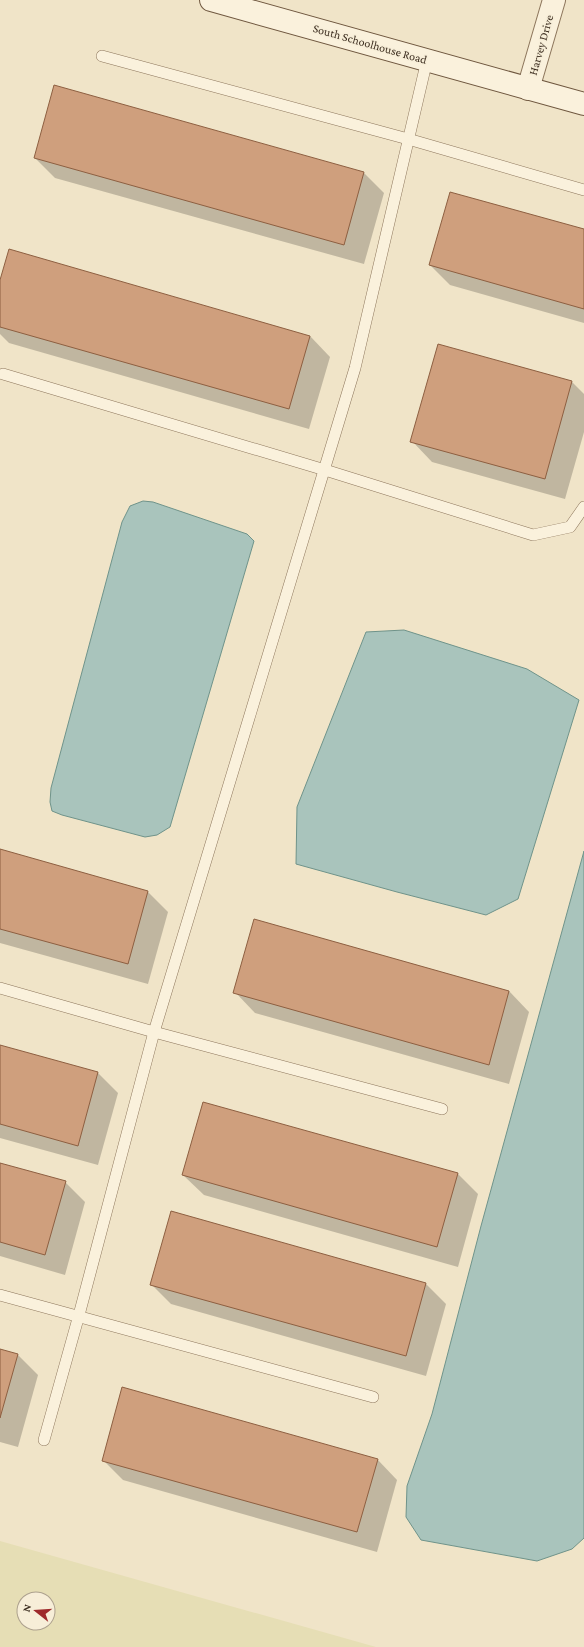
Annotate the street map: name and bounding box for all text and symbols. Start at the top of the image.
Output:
street label: Harvey Drive [526,13,556,77]
street label: South Schoolhouse Road [311,21,429,67]
north arrow [16,1591,56,1631]
text: N [20,1602,33,1613]

